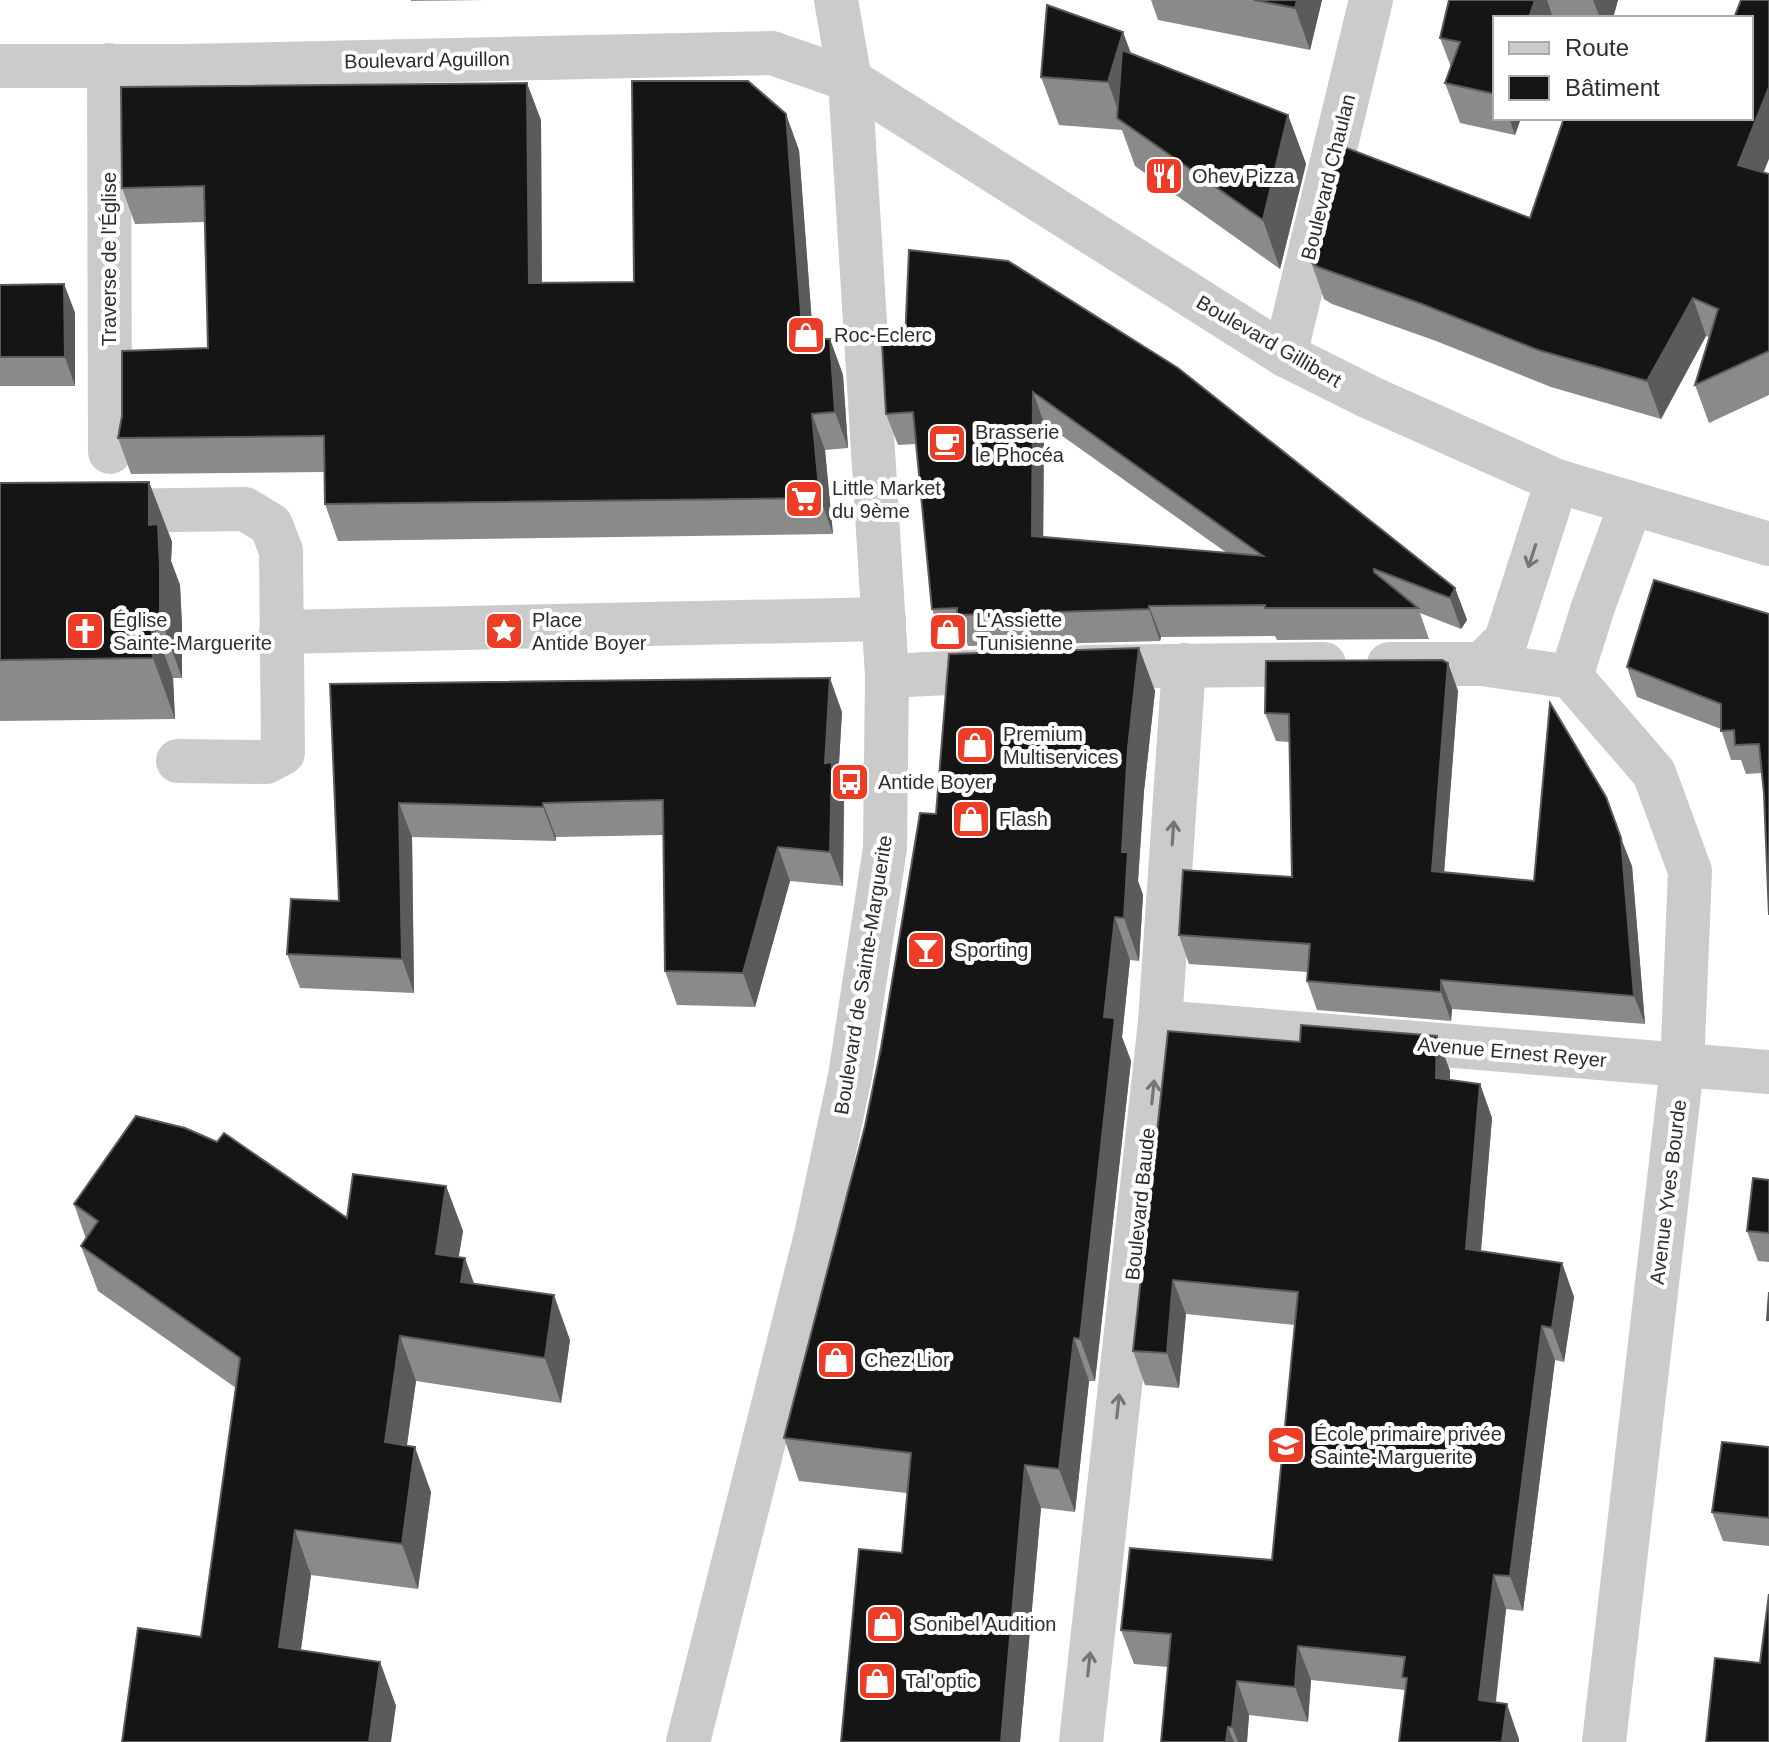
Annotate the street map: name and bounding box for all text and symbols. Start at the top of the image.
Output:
legend [1493,16,1753,120]
text: Route [1565,34,1629,61]
street label: Boulevard Aguillon [344,48,510,72]
text: Bâtiment [1565,74,1660,101]
street label: Boulevard Chaulan [1297,92,1359,262]
restaurant icon: Ohev Pizza [1143,155,1185,197]
place label: Ohev Pizza [1192,165,1295,187]
street label: Traverse de l'Église [98,172,120,346]
street label: Boulevard Gillibert [1193,291,1346,392]
shop icon: Roc-Eclerc [785,314,827,356]
place label: Roc-Eclerc [834,324,932,346]
place label: Brasserie le Phocéa [975,421,1065,466]
cafe icon: Brasserie le Phocéa [926,422,968,464]
place label: Little Market du 9ème [832,477,941,522]
supermarket icon: Little Market du 9ème [783,478,825,520]
one-way arrow [1524,543,1539,568]
place label: Église Sainte-Marguerite [113,609,272,654]
place label: Place Antide Boyer [532,609,647,654]
place label: L'Assiette Tunisienne [976,609,1073,654]
church icon: Église Sainte-Marguerite [64,610,106,652]
place icon: Place Antide Boyer [483,610,525,652]
shop icon: L'Assiette Tunisienne [927,611,969,653]
place label: Premium Multiservices [1003,723,1119,768]
shop icon: Premium Multiservices [954,724,996,766]
bus stop icon: Antide Boyer [829,761,871,803]
place label: Antide Boyer [878,771,993,793]
shop icon: Flash [950,798,992,840]
place label: Flash [999,808,1048,830]
one-way arrow [1166,820,1181,847]
street label: Boulevard de Sainte-Marguerite [830,834,896,1116]
bar icon: Sporting [905,929,947,971]
place label: Sporting [954,939,1029,961]
street label: Avenue Ernest Reyer [1417,1033,1608,1071]
one-way arrow [1145,1079,1160,1106]
street label: Avenue Yves Bourde [1646,1098,1690,1286]
street label: Boulevard Baude [1121,1127,1159,1281]
shop icon: Chez Lior [815,1339,857,1381]
place label: Chez Lior [864,1349,950,1371]
one-way arrow [1111,1393,1126,1420]
place label: École primaire privée Sainte-Marguerite [1314,1423,1502,1468]
school or university icon: École primaire privée Sainte-Marguerite [1265,1424,1307,1466]
shop icon: Sonibel Audition [864,1603,906,1645]
place label: Sonibel Audition [913,1613,1056,1635]
one-way arrow [1082,1652,1097,1678]
shop icon: Tal'optic [856,1660,898,1702]
place label: Tal'optic [905,1670,977,1692]

